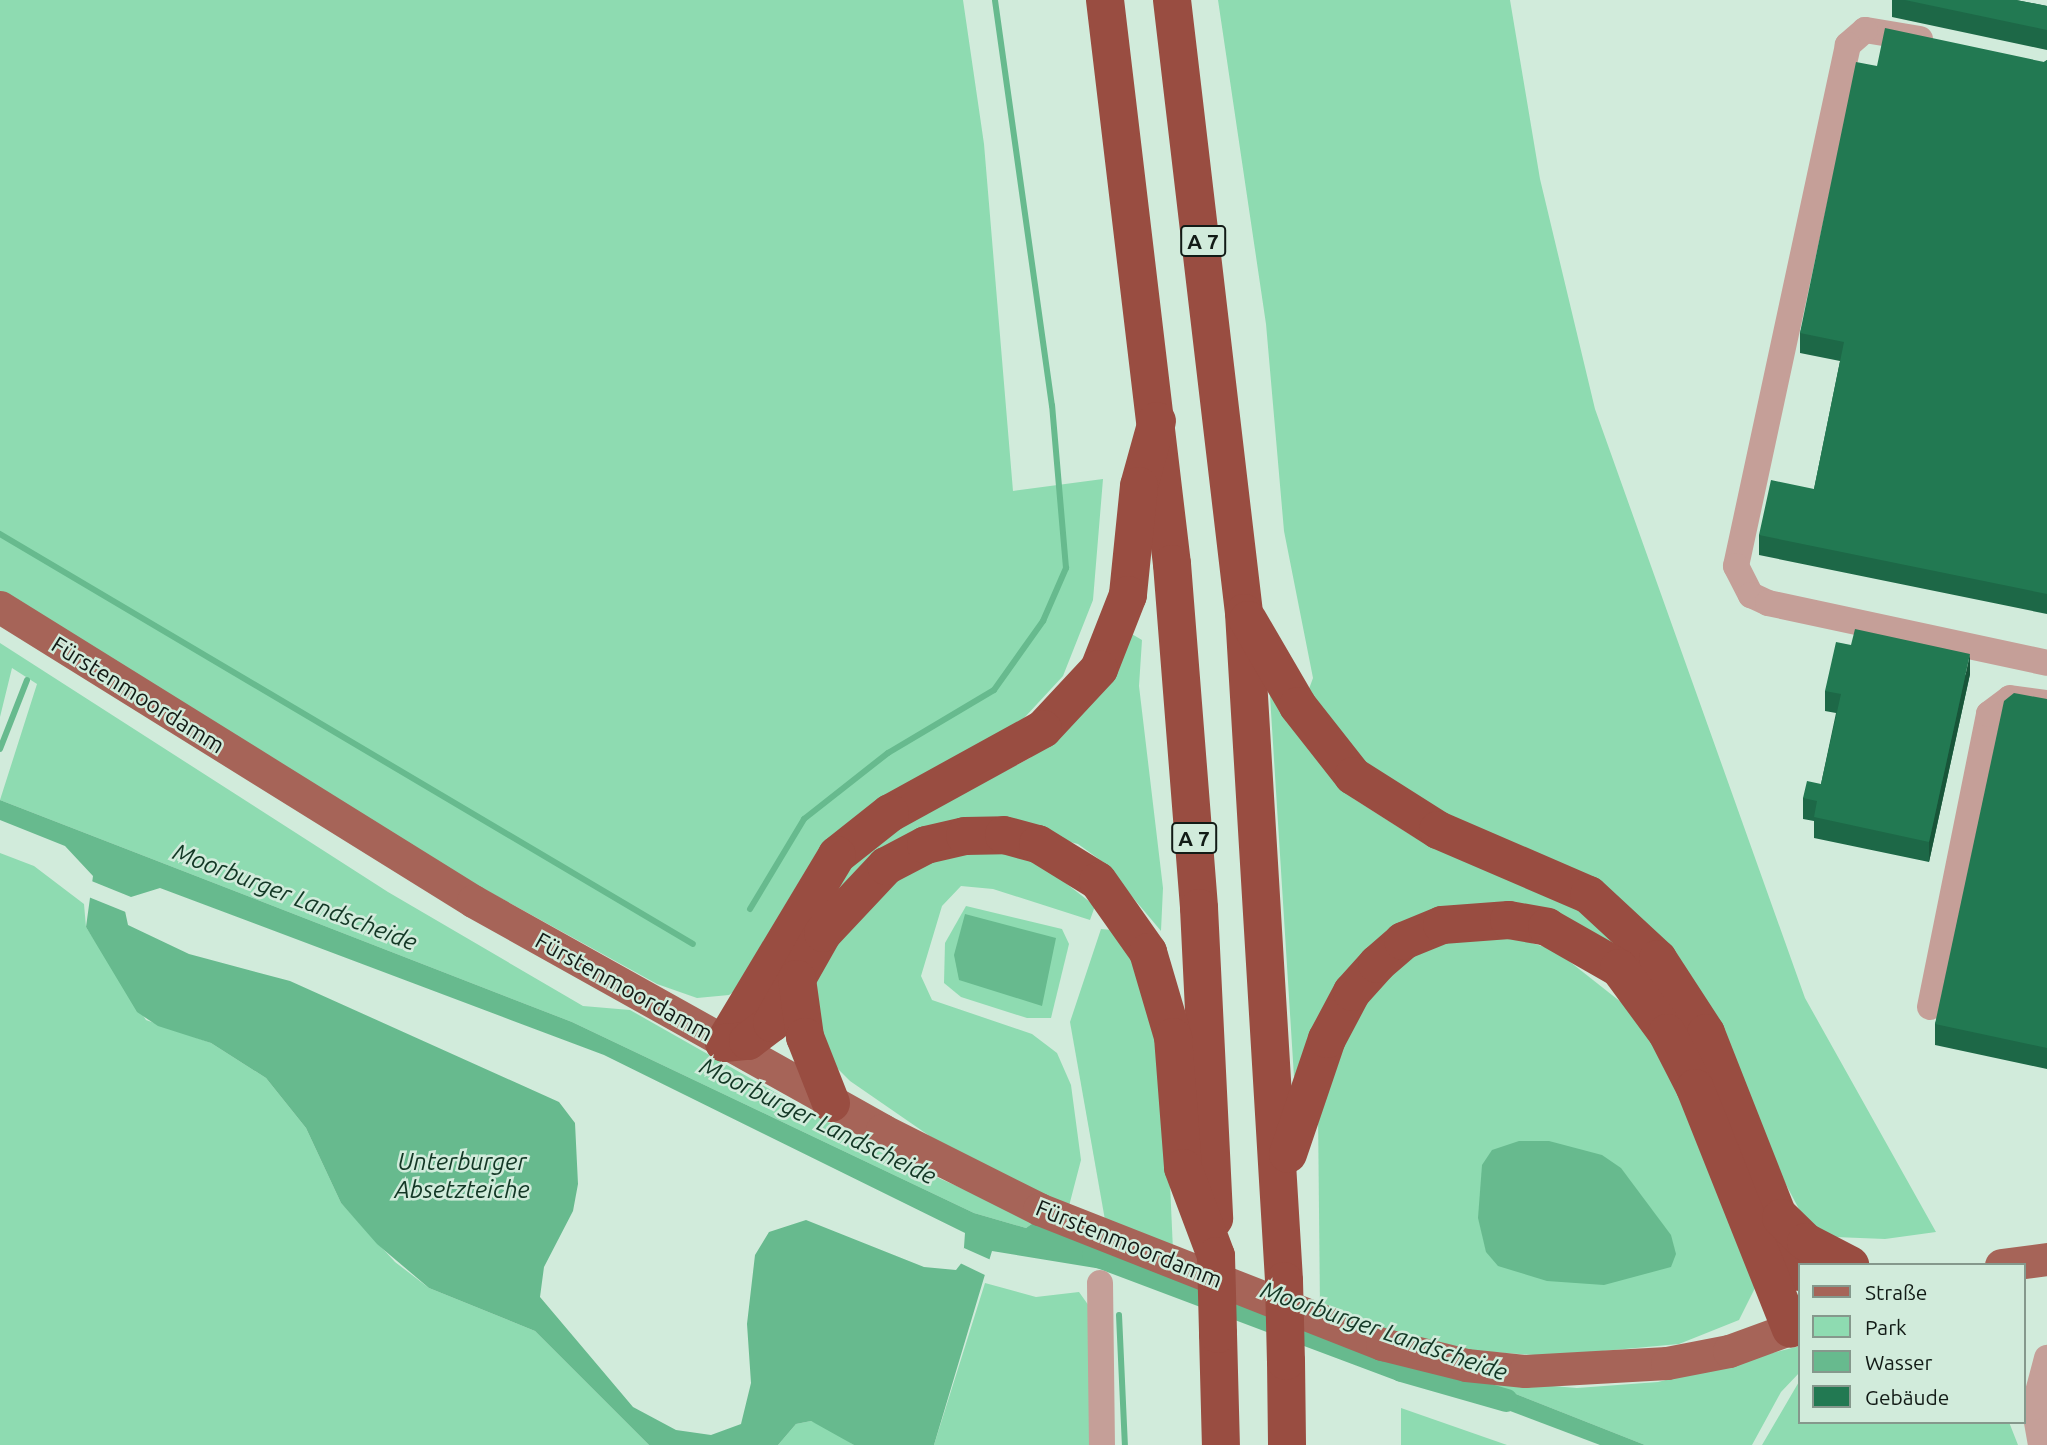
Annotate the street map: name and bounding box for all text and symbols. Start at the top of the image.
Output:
road number: A 7 [1178,224,1228,258]
street label: Fürstenmoordamm [46,631,230,759]
road number: A 7 [1170,820,1218,856]
water label: Moorburger Landscheide [169,837,421,957]
street label: Fürstenmoordamm [530,927,718,1047]
water label: Moorburger Landscheide [695,1051,941,1191]
water label: Unterburger Absetzteiche [394,1148,530,1204]
street label: Fürstenmoordamm [1032,1194,1226,1294]
legend [1798,1263,2026,1424]
water label: Moorburger Landscheide [1257,1275,1511,1387]
text: Straße [1865,1280,1927,1304]
text: Park [1865,1315,1907,1339]
text: Wasser [1865,1350,1933,1374]
text: Gebäude [1865,1385,1949,1409]

